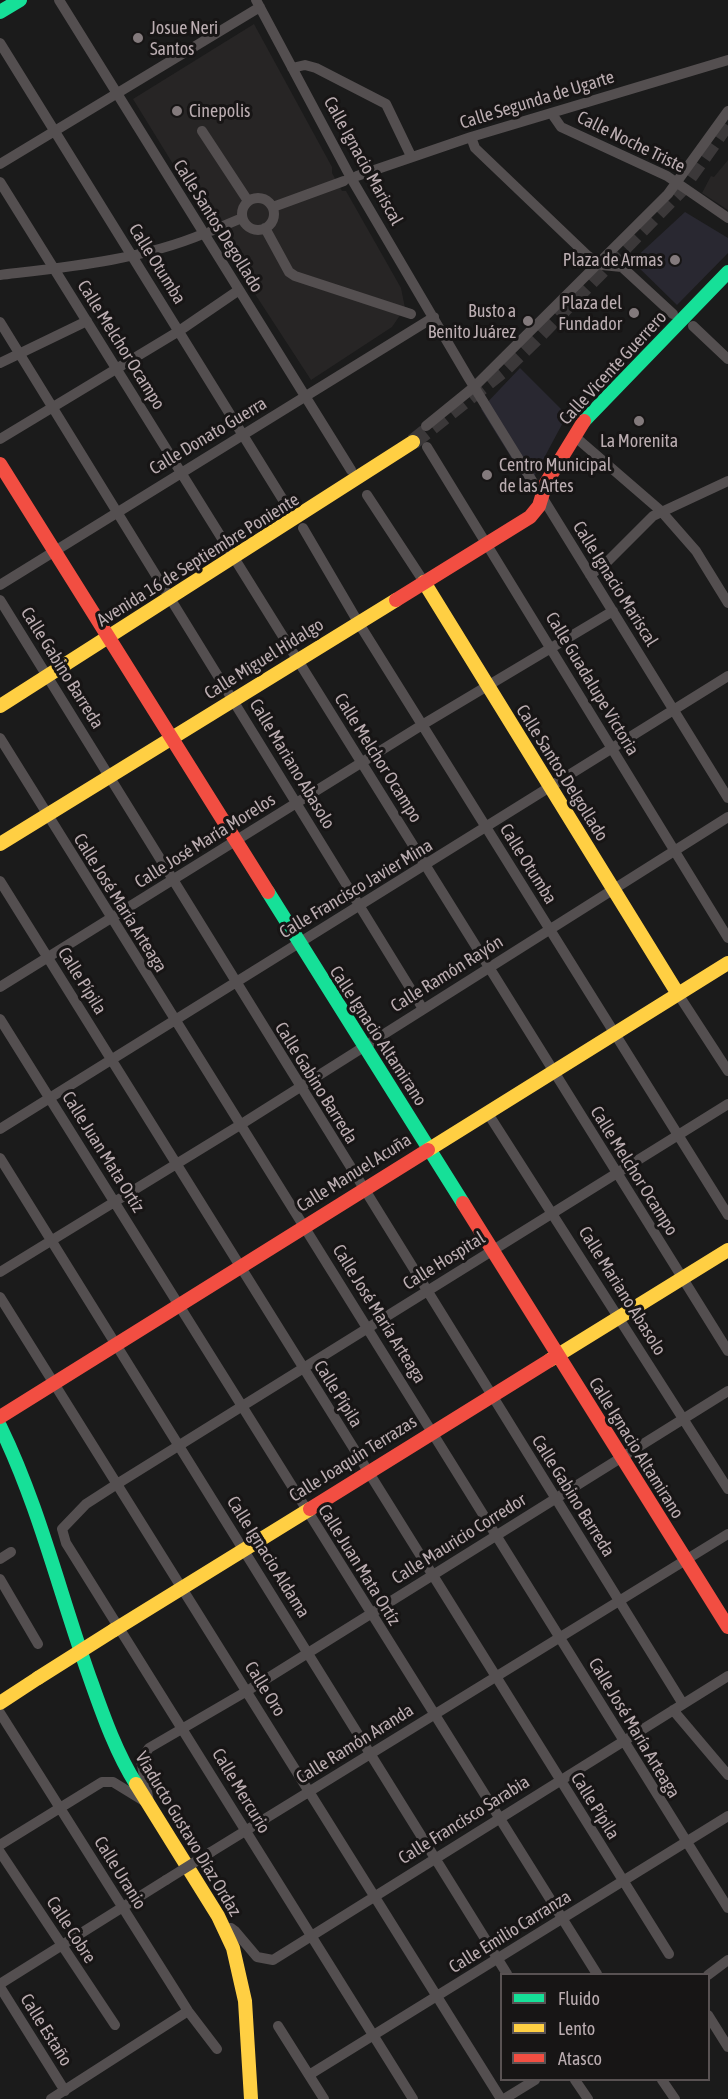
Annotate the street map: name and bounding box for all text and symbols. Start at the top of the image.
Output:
place label: Josue Neri Santos [150,17,218,60]
marker: Josue Neri Santos [131,31,145,45]
street label: Calle Segunda de Ugarte [457,66,617,134]
street label: Calle Ignacio Mariscal [319,93,407,229]
place label: Cinepolis [189,100,250,122]
marker: Cinepolis [170,104,184,118]
street label: Calle Noche Triste [574,107,688,177]
street label: Calle Santos Degollado [168,156,268,296]
street label: Calle Otumba [124,220,190,308]
place label: Plaza de Armas [563,249,663,271]
marker: Plaza de Armas [668,253,682,267]
street label: Calle Melchor Ocampo [73,276,169,414]
place label: Plaza del Fundador [558,292,622,334]
place label: Busto a Benito Juárez [428,300,516,342]
marker: Plaza del Fundador [627,306,641,320]
street label: Calle Vicente Guerrero [555,307,671,429]
marker: Busto a Benito Juárez [521,314,535,328]
street label: Calle Donato Guerra [145,392,271,480]
marker: La Morenita [632,414,646,428]
place label: La Morenita [600,430,678,452]
place label: Centro Municipal de las Artes [499,454,612,496]
marker: Centro Municipal de las Artes [480,468,494,482]
street label: Avenida 16 de Septiembre Poniente [93,489,303,631]
street label: Calle Ignacio Mariscal [568,517,662,651]
street label: Calle Gabino Barreda [16,603,108,733]
street label: Calle Guadalupe Victoria [541,608,643,760]
street label: Calle Miguel Hidalgo [200,614,328,704]
street label: Calle Melchor Ocampo [330,689,426,827]
street label: Calle Mariano Abasolo [245,695,339,833]
street label: Calle Santos Delgollado [511,701,613,845]
street label: Calle José María Morelos [131,789,279,893]
street label: Calle Otumba [495,820,561,908]
street label: Calle José María Arteaga [69,830,171,976]
street label: Calle Francisco Javier Mina [275,835,437,943]
street label: Calle Ramón Rayón [387,931,507,1017]
street label: Calle Pípila [53,944,111,1018]
street label: Calle Ignacio Altamirano [325,962,431,1110]
street label: Calle Gabino Barreda [270,1018,362,1148]
street label: Calle Juan Mata Ortíz [57,1088,149,1216]
street label: Calle Melchor Ocampo [586,1102,682,1240]
street label: Calle Manuel Acuña [293,1129,415,1217]
street label: Calle Mariano Abasolo [574,1223,670,1359]
street label: Calle Hospital [399,1227,489,1295]
street label: Calle José María Arteaga [328,1241,430,1387]
street label: Calle Pípila [309,1357,367,1431]
street label: Calle Ignacio Altamirano [584,1373,688,1523]
street label: Calle Joaquín Terrazas [285,1411,421,1507]
street label: Calle Gabino Barreda [527,1431,619,1561]
street label: Calle Mauricio Corredor [388,1489,530,1589]
street label: Calle Ignacio Aldama [222,1492,314,1622]
street label: Calle Juan Mata Ortíz [313,1501,405,1629]
street label: Calle José María Arteaga [584,1654,684,1802]
street label: Calle Oro [240,1658,290,1720]
street label: Calle Ramón Aranda [292,1699,418,1789]
street label: Calle Mercurio [207,1745,275,1837]
street label: Viaducto Gustavo Díaz Ordaz [130,1748,246,1920]
street label: Calle Pípila [566,1769,624,1843]
street label: Calle Francisco Sarabia [394,1771,534,1869]
street label: Calle Uranio [89,1833,151,1913]
street label: Calle Emilio Carranza [445,1886,575,1978]
street label: Calle Cobre [42,1893,100,1967]
legend [500,1973,710,2081]
text: Fluido [558,1988,600,2009]
street label: Calle Estaño [15,1990,77,2070]
text: Lento [558,2018,595,2039]
text: Atasco [558,2048,602,2069]

